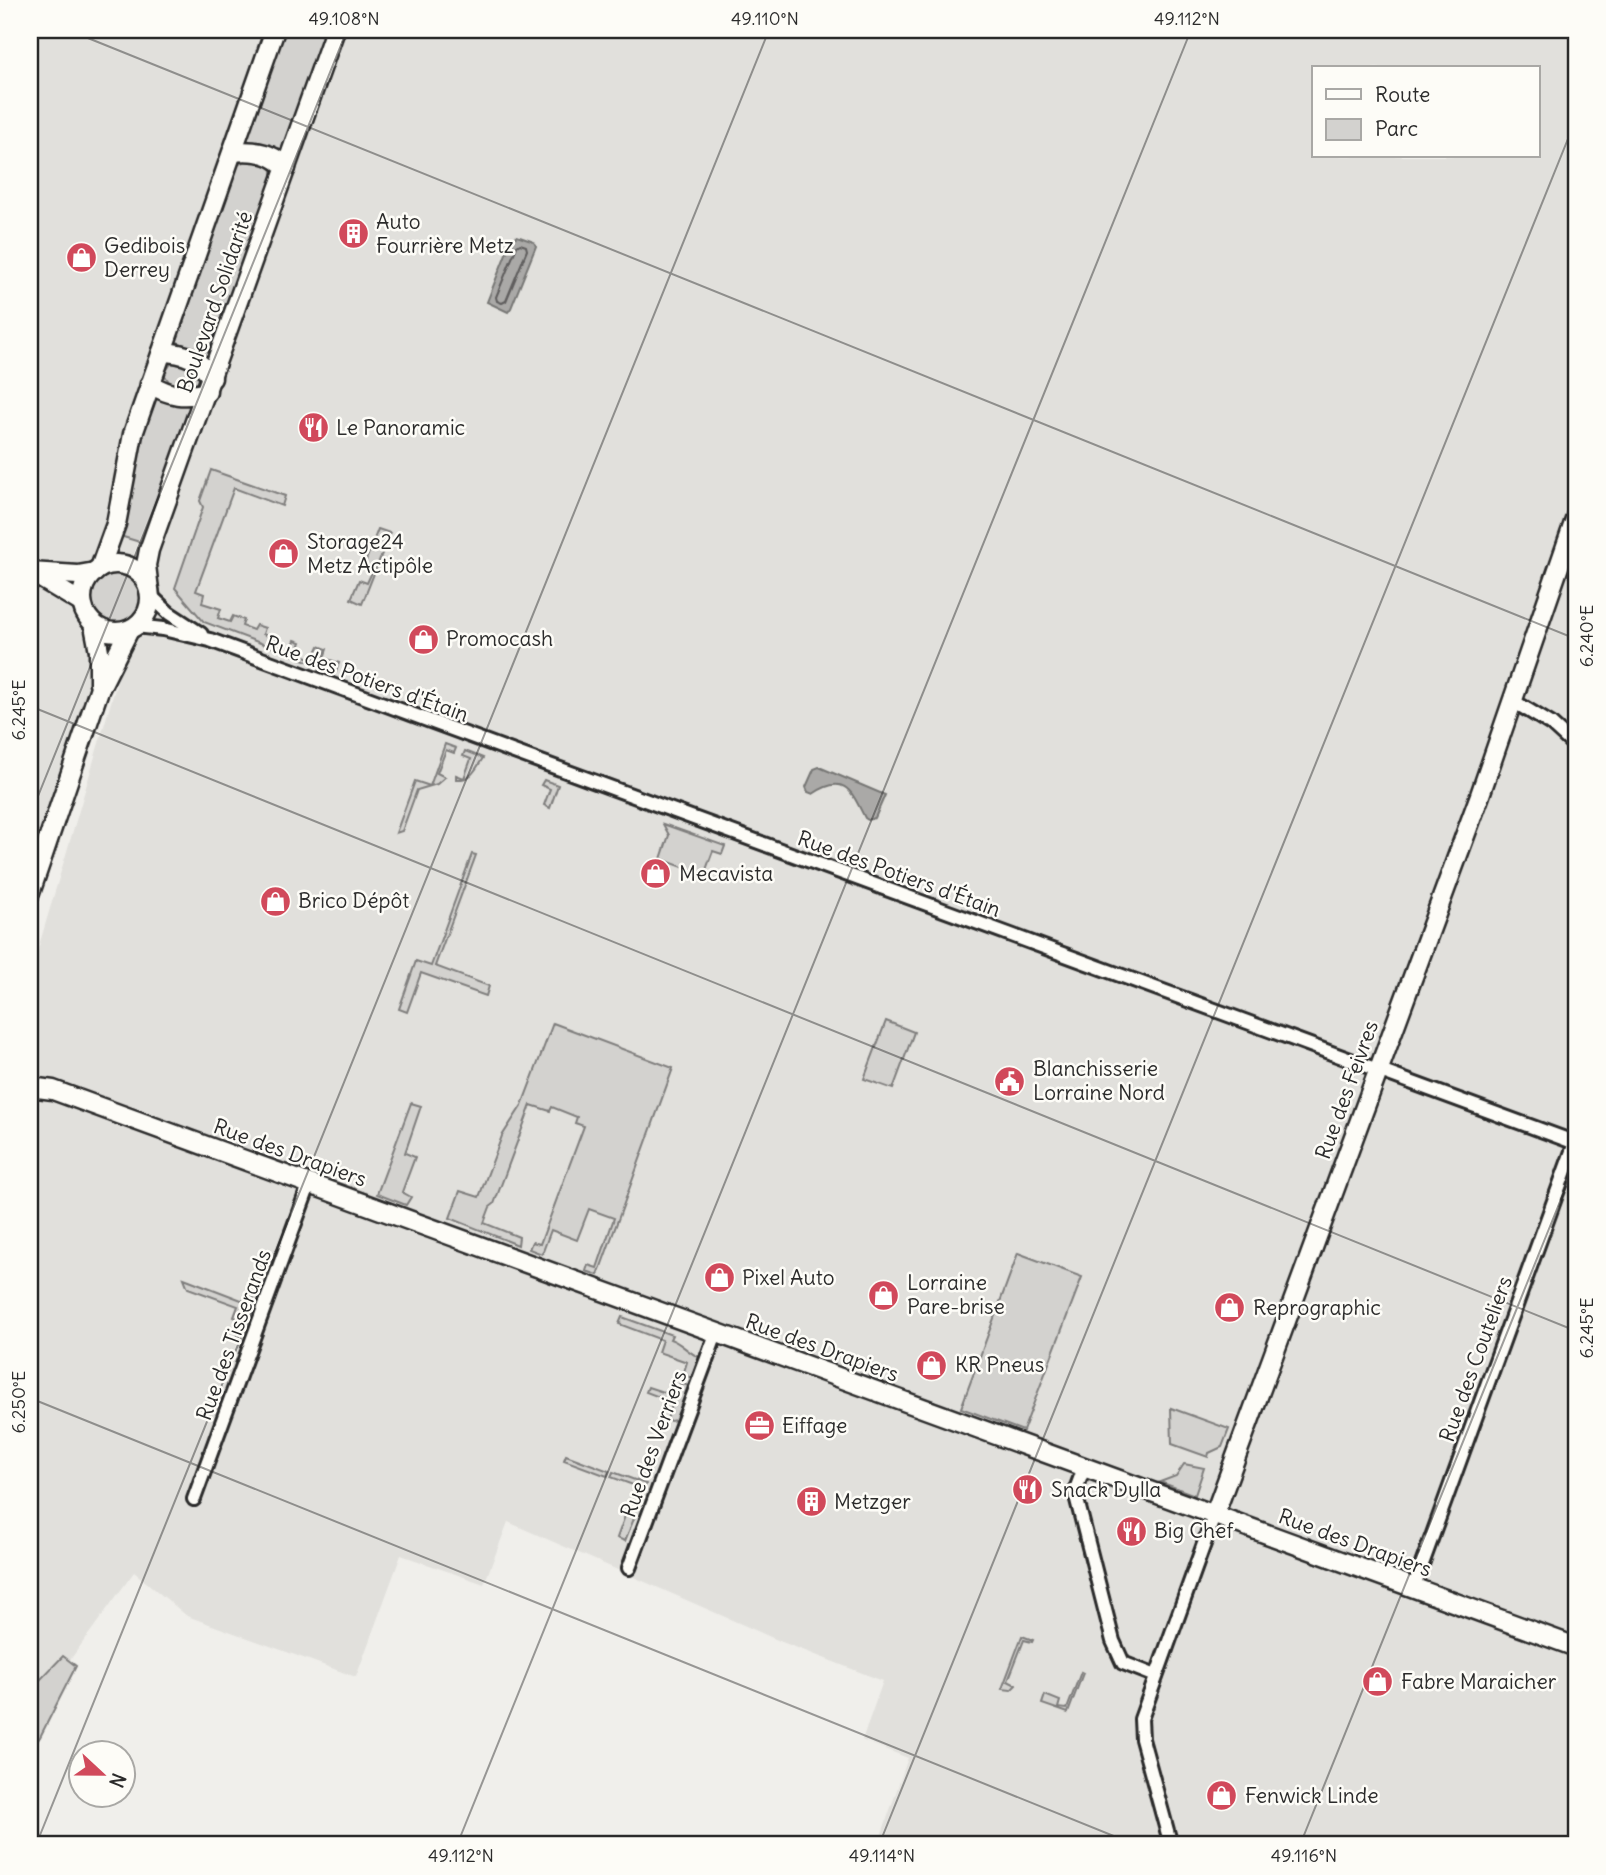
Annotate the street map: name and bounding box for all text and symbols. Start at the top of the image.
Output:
text: 49.108°N [308,7,380,30]
text: 49.110°N [731,7,799,30]
text: 49.112°N [1154,7,1220,30]
legend [1312,66,1540,158]
text: Route [1375,81,1430,108]
text: Parc [1375,115,1418,142]
street label: Boulevard Solidarité [171,207,258,396]
place label: Auto Fourrière Metz [376,208,514,259]
building icon: Auto Fourrière Metz [336,217,370,251]
place label: Gedibois Derrey [104,232,185,283]
shop icon: Gedibois Derrey [64,241,98,275]
restaurant icon: Le Panoramic [296,411,330,445]
place label: Le Panoramic [336,414,465,441]
place label: Storage24 Metz Actipôle [307,528,433,579]
shop icon: Storage24 Metz Actipôle [267,537,301,571]
text: 6.240°E [1575,605,1598,667]
shop icon: Promocash [406,622,440,656]
place label: Promocash [446,625,553,652]
street label: Rue des Potiers d'Étain [262,629,472,728]
text: 6.245°E [7,679,30,741]
street label: Rue des Potiers d'Étain [794,824,1004,923]
shop icon: Mecavista [639,857,673,891]
place label: Mecavista [679,860,773,887]
shop icon: Brico Dépôt [258,884,292,918]
place label: Brico Dépôt [298,887,409,914]
street label: Rue des Feivres [1309,1017,1384,1163]
place label: Blanchisserie Lorraine Nord [1033,1055,1165,1106]
public building icon: Blanchisserie Lorraine Nord [993,1064,1027,1098]
street label: Rue des Drapiers [210,1112,371,1193]
street label: Rue des Tisserands [190,1245,277,1424]
shop icon: Pixel Auto [702,1261,736,1295]
place label: Pixel Auto [742,1264,835,1291]
place label: Lorraine Pare-brise [907,1269,1005,1320]
street label: Rue des Couteliers [1433,1272,1518,1445]
shop icon: Lorraine Pare-brise [867,1278,901,1312]
shop icon: Reprographic [1213,1291,1247,1325]
place label: Reprographic [1253,1294,1381,1321]
text: 6.245°E [1575,1297,1598,1359]
street label: Rue des Drapiers [742,1307,903,1388]
shop icon: KR Pneus [915,1348,949,1382]
place label: KR Pneus [955,1351,1044,1378]
street label: Rue des Verriers [614,1367,693,1521]
text: 6.250°E [7,1371,30,1433]
office icon: Eiffage [742,1409,776,1443]
place label: Eiffage [782,1412,847,1439]
restaurant icon: Snack Dylla [1011,1473,1045,1507]
place label: Snack Dylla [1051,1476,1161,1503]
building icon: Metzger [794,1485,828,1519]
place label: Metzger [834,1488,911,1515]
street label: Rue des Drapiers [1275,1502,1436,1583]
restaurant icon: Big Chef [1114,1514,1148,1548]
place label: Big Chef [1154,1517,1234,1544]
shop icon: Fabre Maraicher [1361,1665,1395,1699]
place label: Fabre Maraicher [1401,1668,1557,1695]
north arrow [66,1738,136,1808]
text: N [104,1770,131,1791]
shop icon: Fenwick Linde [1205,1779,1239,1813]
place label: Fenwick Linde [1245,1782,1379,1809]
text: 49.112°N [428,1844,494,1867]
text: 49.114°N [849,1844,915,1867]
text: 49.116°N [1271,1844,1337,1867]

